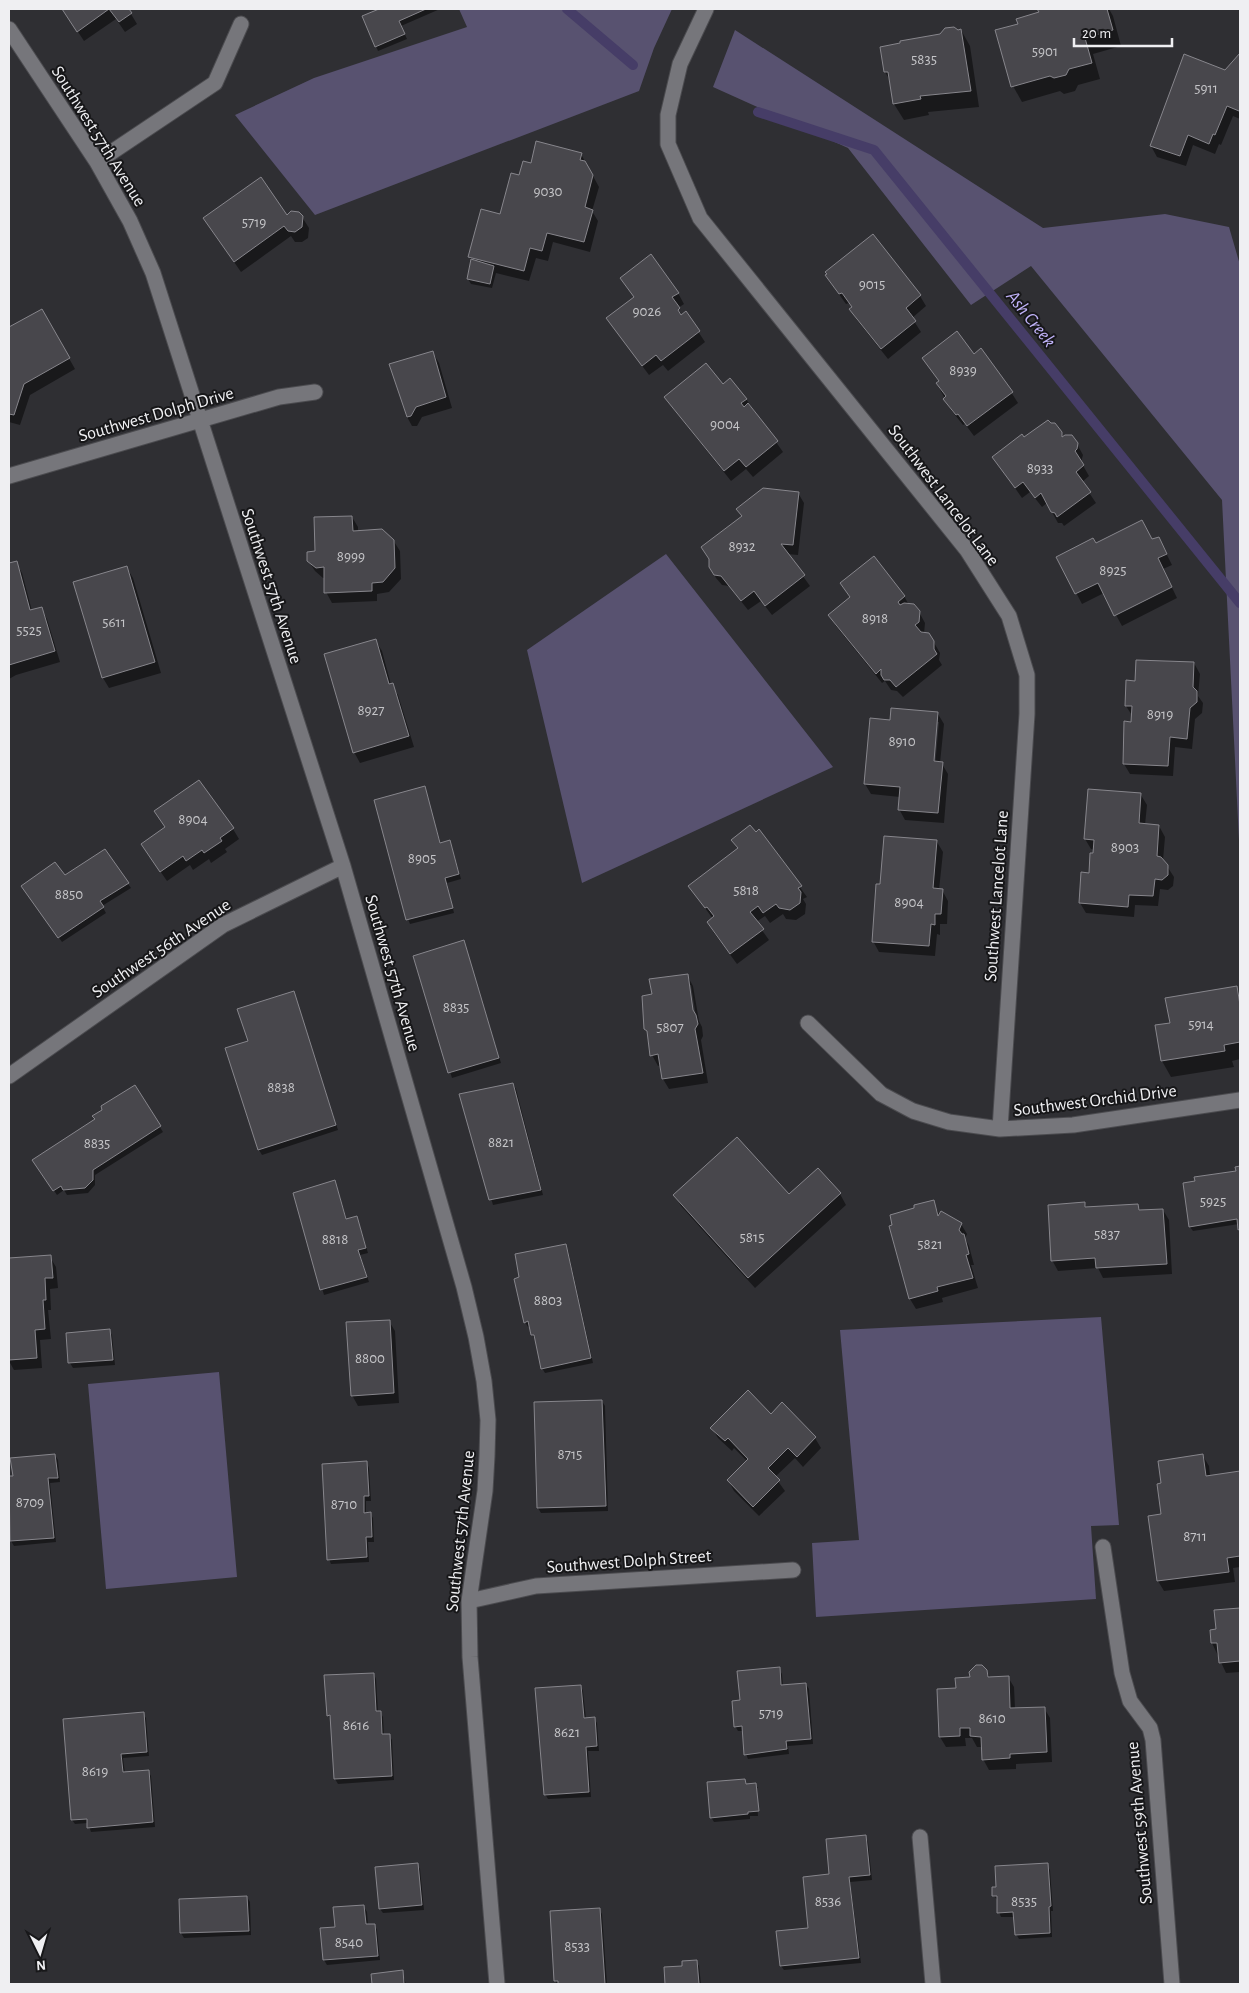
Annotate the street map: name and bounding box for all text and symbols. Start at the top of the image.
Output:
scale bar [1074,15,1172,47]
text: 20 m [1082,26,1111,41]
house number: 5901 [1032,44,1058,59]
house number: 5835 [911,52,937,67]
street label: Southwest 57th Avenue [48,63,149,210]
house number: 5911 [1194,81,1218,96]
house number: 9030 [533,184,563,199]
house number: 5719 [242,215,266,230]
house number: 9015 [859,277,885,292]
water label: Ash Creek [1002,286,1059,351]
house number: 9026 [633,304,661,319]
house number: 8939 [949,363,977,378]
street label: Southwest Dolph Drive [77,384,236,446]
house number: 9004 [710,417,740,432]
street label: Southwest Lancelot Lane [884,422,1002,570]
house number: 8933 [1027,461,1053,476]
street label: Southwest 57th Avenue [237,506,305,666]
house number: 8932 [728,539,756,554]
house number: 8999 [337,549,365,564]
house number: 8925 [1099,563,1127,578]
house number: 8918 [862,611,888,626]
house number: 5611 [102,615,126,630]
house number: 5525 [16,623,42,638]
house number: 8927 [357,703,385,718]
house number: 8919 [1147,707,1173,722]
house number: 8910 [888,734,916,749]
street label: Southwest Lancelot Lane [982,810,1012,982]
house number: 8904 [178,812,208,827]
house number: 8903 [1111,840,1139,855]
house number: 8905 [408,851,436,866]
house number: 5818 [733,883,759,898]
house number: 8850 [55,887,83,902]
street label: Southwest 57th Avenue [361,893,423,1054]
house number: 8904 [894,895,924,910]
street label: Southwest 56th Avenue [89,896,234,1002]
house number: 8835 [443,1000,469,1015]
house number: 5914 [1188,1017,1214,1032]
house number: 5807 [656,1020,684,1035]
house number: 8838 [267,1080,295,1095]
street label: Southwest Orchid Drive [1013,1082,1178,1120]
house number: 8821 [488,1135,514,1150]
house number: 8835 [84,1136,110,1151]
house number: 5925 [1200,1194,1226,1209]
house number: 5837 [1094,1227,1120,1242]
house number: 5815 [740,1230,764,1245]
house number: 8818 [322,1232,348,1247]
house number: 5821 [917,1237,943,1252]
house number: 8803 [534,1293,562,1308]
house number: 8800 [355,1351,385,1366]
house number: 8715 [558,1447,582,1462]
street label: Southwest 57th Avenue [444,1450,478,1613]
house number: 8709 [16,1495,44,1510]
house number: 8710 [331,1497,357,1512]
house number: 8711 [1183,1529,1207,1544]
street label: Southwest Dolph Street [546,1547,712,1577]
house number: 5719 [759,1706,783,1721]
house number: 8610 [978,1711,1006,1726]
house number: 8616 [343,1718,369,1733]
house number: 8621 [554,1725,580,1740]
street label: Southwest 59th Avenue [1124,1741,1156,1905]
house number: 8619 [82,1764,108,1779]
house number: 8536 [815,1894,841,1909]
house number: 8535 [1011,1894,1037,1909]
north arrow [15,1928,65,1978]
house number: 8540 [335,1935,363,1950]
house number: 8533 [564,1939,590,1954]
text: N [36,1958,47,1972]

